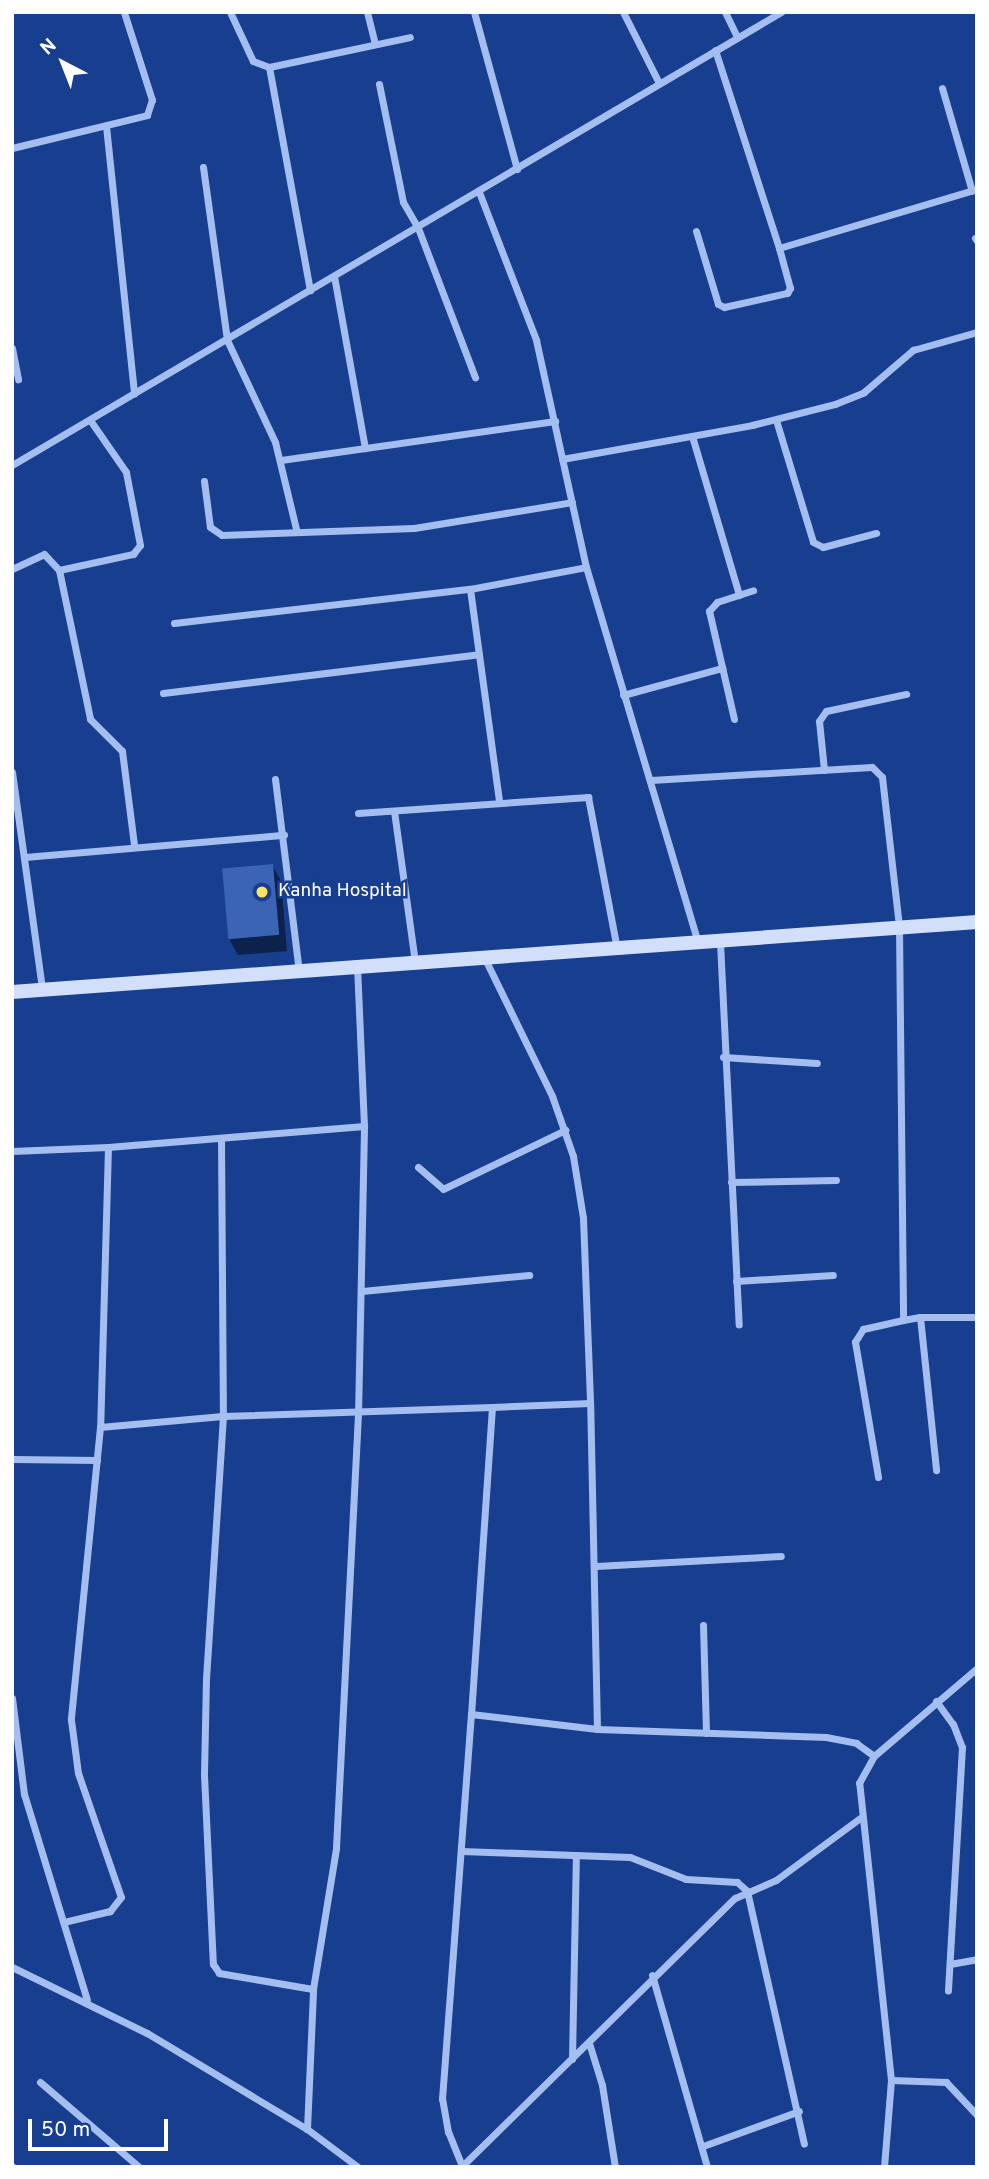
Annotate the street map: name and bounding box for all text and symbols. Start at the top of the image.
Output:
north arrow [28,28,98,98]
text: N [36,34,62,61]
place label: Kanha Hospital [278,881,407,903]
marker: Kanha Hospital [252,882,272,902]
scale bar [32,2106,172,2150]
text: 50 m [41,2117,90,2144]

